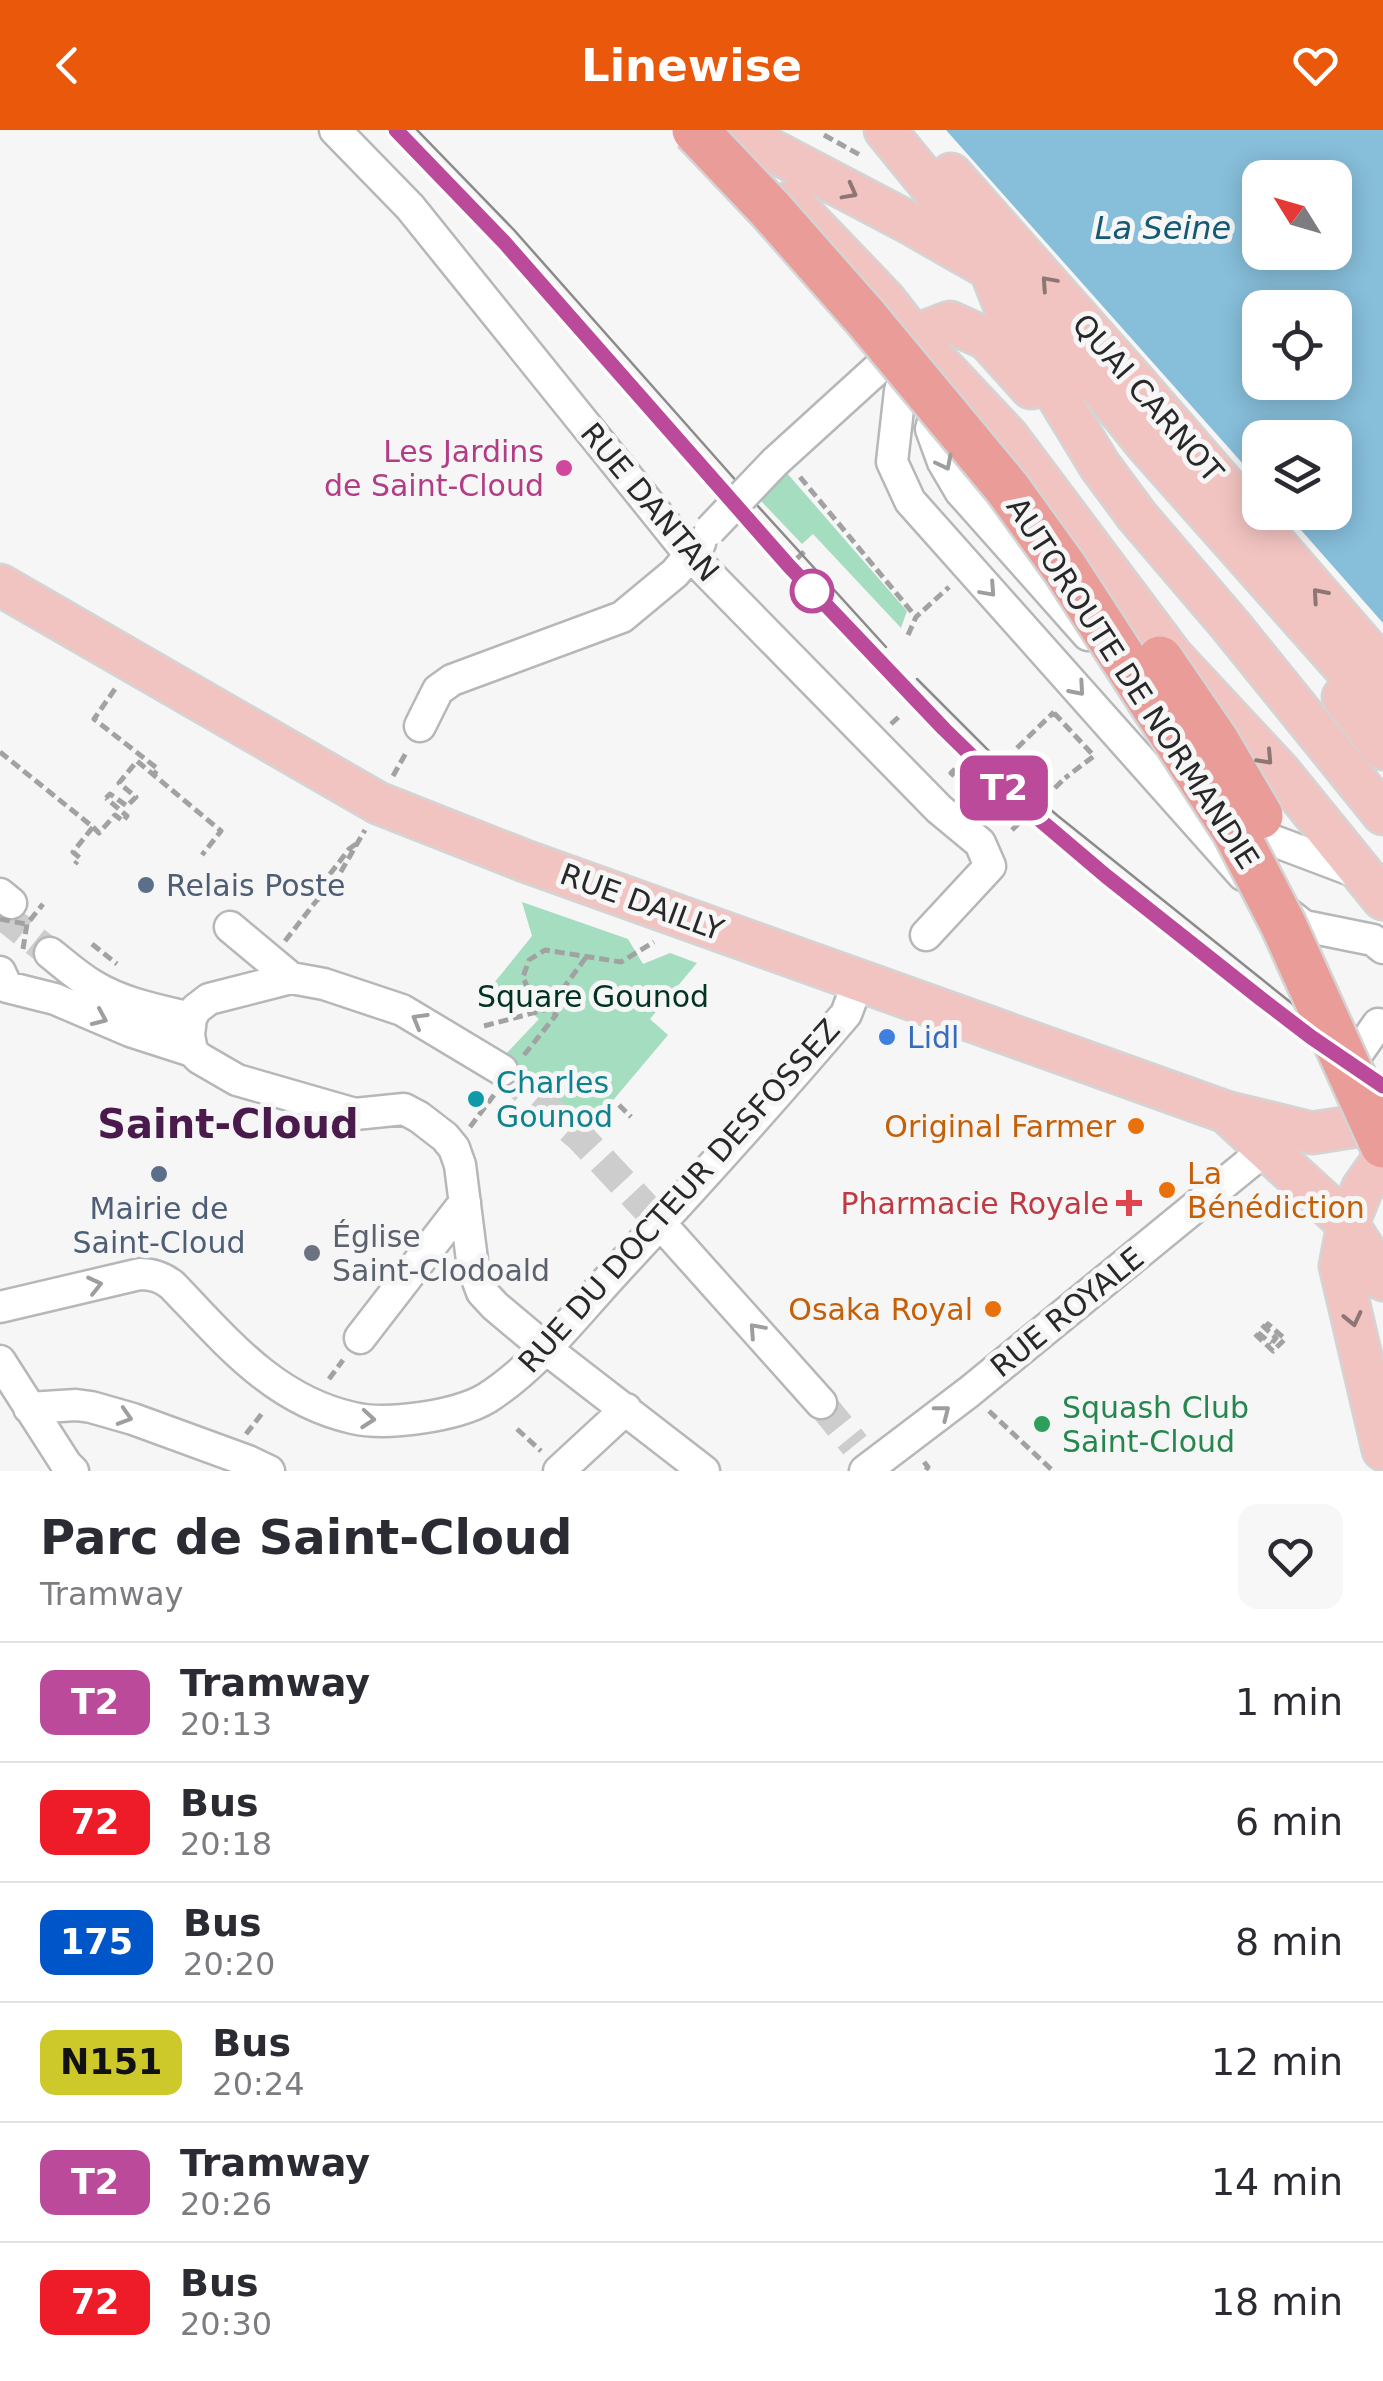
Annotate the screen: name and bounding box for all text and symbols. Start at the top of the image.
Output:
icon: back [40,38,95,93]
icon: heart [1288,38,1343,93]
text: Linewise [581,39,802,92]
north arrow [1242,160,1352,270]
map controls [1242,160,1352,530]
one-way arrow [840,180,858,199]
water label: La Seine [1095,209,1231,247]
one-way arrow [1041,276,1059,295]
button: locate [1242,290,1352,400]
street label: QUAI CARNOT [1066,307,1231,490]
street label: RUE DANTAN [574,416,726,588]
button: layers [1242,420,1352,530]
place label: Les Jardins de Saint-Cloud [324,434,544,503]
one-way arrow [933,452,952,470]
marker: Les Jardins de Saint-Cloud [553,457,575,479]
street label: AUTOROUTE DE NORMANDIE [1000,491,1266,875]
unlabelled marker [791,570,833,612]
one-way arrow [977,578,995,597]
one-way arrow [1313,588,1331,606]
one-way arrow [1067,677,1085,696]
one-way arrow [1254,746,1272,765]
line badge: T2 [959,756,1049,820]
text: T2 [980,768,1028,808]
street label: RUE DAILLY [556,856,729,948]
place label: Relais Poste [166,868,345,903]
marker: Relais Poste [135,874,157,896]
park label: Square Gounod [477,979,709,1014]
one-way arrow [90,1006,108,1026]
street label: RUE DU DOCTEUR DESFOSSEZ [511,1012,847,1380]
one-way arrow [411,1013,429,1032]
place label: Lidl [907,1020,959,1055]
marker: Lidl [876,1026,898,1048]
place label: Charles Gounod [496,1065,613,1134]
marker: Charles Gounod [465,1088,487,1110]
district label: Saint-Cloud [97,1101,359,1147]
place label: Original Farmer [884,1109,1117,1144]
marker: Original Farmer [1125,1115,1147,1137]
place label: La Bénédiction [1187,1156,1365,1225]
marker: Mairie de Saint-Cloud [148,1163,170,1185]
marker: La Bénédiction [1156,1179,1178,1201]
place label: Pharmacie Royale [840,1186,1109,1221]
place label: Mairie de Saint-Cloud [72,1191,246,1260]
marker: Pharmacie Royale [1118,1192,1140,1214]
place label: Église Saint-Clodoald [332,1219,550,1288]
street label: RUE ROYALE [984,1240,1150,1384]
marker: Église Saint-Clodoald [301,1242,323,1264]
one-way arrow [86,1275,103,1296]
place label: Osaka Royal [788,1292,973,1327]
marker: Osaka Royal [982,1298,1004,1320]
one-way arrow [1341,1311,1362,1328]
one-way arrow [749,1323,767,1342]
place label: Squash Club Saint-Cloud [1062,1390,1249,1459]
one-way arrow [115,1405,132,1426]
one-way arrow [931,1406,949,1424]
one-way arrow [360,1408,376,1429]
marker: Squash Club Saint-Cloud [1031,1413,1053,1435]
button: heart [1238,1504,1343,1609]
text: Parc de Saint-Cloud [40,1509,572,1565]
text: Tramway [40,1575,184,1613]
text: Tramway [180,1661,370,1705]
text: 1 min [1235,1680,1343,1724]
text: T2 [71,1682,119,1722]
text: 20:13 [180,1705,272,1743]
text: Bus [180,1781,259,1825]
text: 6 min [1235,1800,1343,1844]
text: 72 [71,1802,119,1842]
text: 20:18 [180,1825,272,1863]
text: Bus [183,1901,262,1945]
text: 8 min [1235,1920,1343,1964]
text: 175 [60,1922,133,1962]
text: 20:20 [183,1945,275,1983]
text: Bus [212,2021,291,2065]
text: 12 min [1211,2040,1343,2084]
text: N151 [60,2042,162,2082]
text: 20:24 [212,2065,305,2103]
text: Tramway [180,2141,370,2185]
text: 14 min [1211,2160,1343,2204]
text: T2 [71,2162,119,2202]
text: 20:26 [180,2185,272,2223]
text: Bus [180,2261,259,2305]
text: 18 min [1211,2280,1343,2324]
text: 72 [71,2282,119,2322]
text: 20:30 [180,2305,272,2343]

